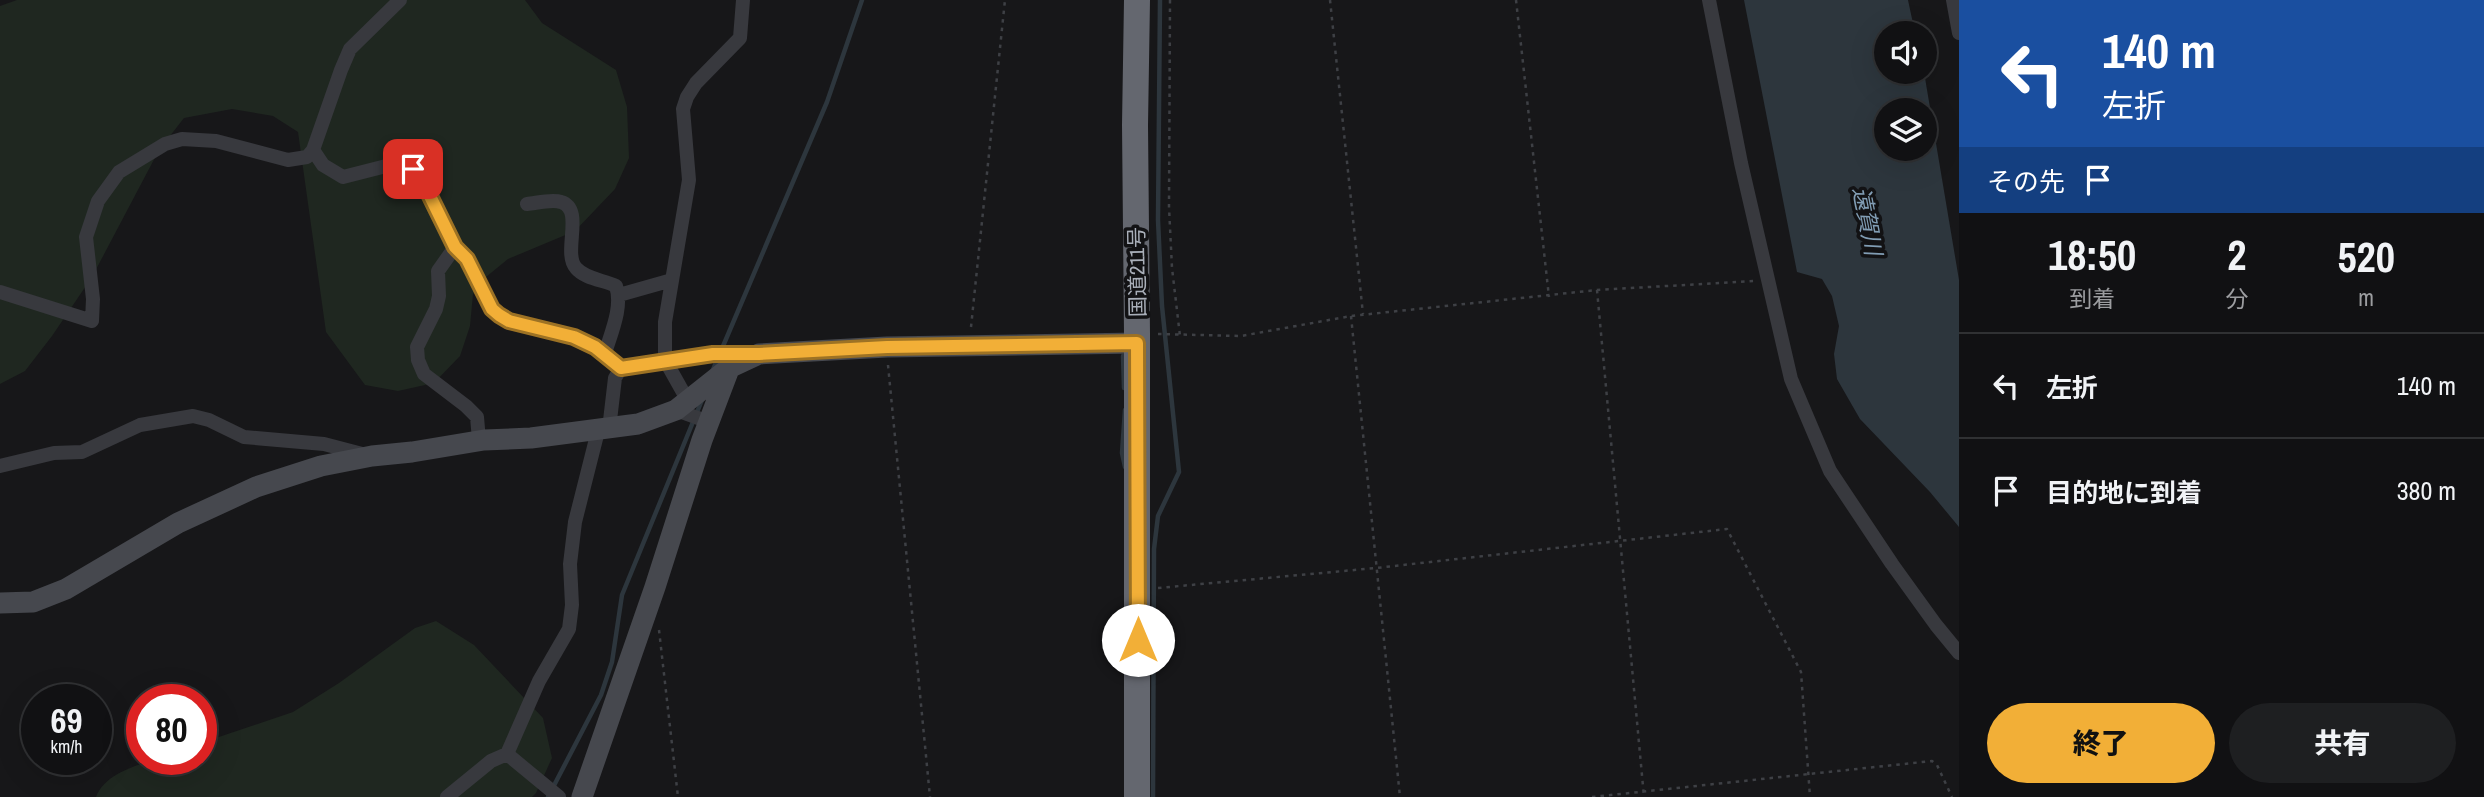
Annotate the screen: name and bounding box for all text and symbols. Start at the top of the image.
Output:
text: 140 m [2102,17,2216,83]
map controls [1874,21,1937,161]
button: sound [1874,21,1937,84]
icon: left [1987,28,2078,119]
text: 左折 [2102,84,2166,127]
button: layers [1874,98,1937,161]
pin [383,139,443,199]
icon: arrive [394,150,432,188]
icon: arrive [2079,161,2117,199]
text: その先 [1987,164,2065,199]
water label: 遠賀川 [1846,184,1890,261]
street label: 国道211号 [1122,227,1152,317]
text: 18:50 [2048,227,2136,283]
text: 2 [2227,227,2246,283]
text: 520 [2337,229,2395,285]
text: m [2358,282,2374,313]
text: 到着 [2069,283,2115,314]
text: 分 [2225,283,2248,314]
icon: left [1987,367,2025,405]
text: 140 m [2397,368,2456,403]
text: 左折 [2046,370,2098,405]
icon: arrive [1987,472,2025,510]
text: 380 m [2397,473,2456,508]
text: 目的地に到着 [2046,475,2202,510]
position arrow [1101,603,1175,677]
speed limit sign: 80 [126,684,217,775]
text: 69 [51,697,82,744]
button: 終了 [1987,703,2215,783]
button: 共有 [2229,703,2456,783]
text: km/h [51,734,83,759]

